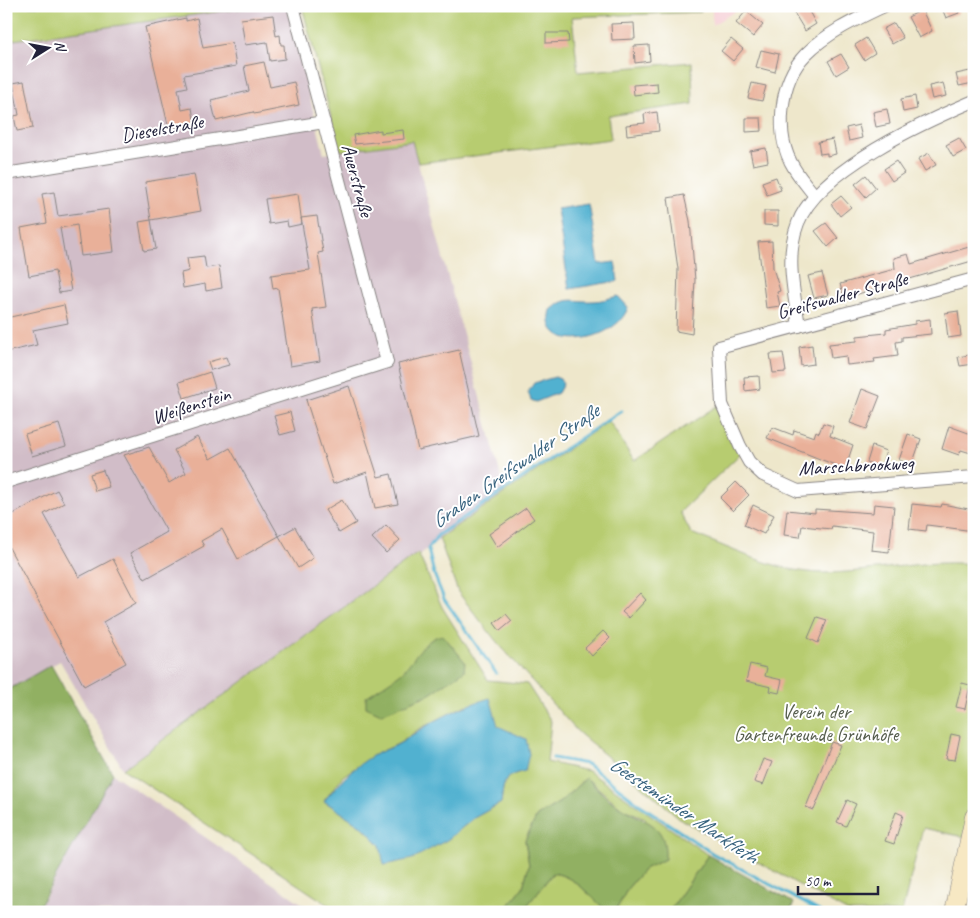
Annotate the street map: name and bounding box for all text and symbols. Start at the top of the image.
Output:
north arrow [22,22,72,72]
text: N [51,40,70,54]
street label: Dieselstraße [119,109,206,148]
street label: Auerstraße [336,141,380,221]
street label: Greifswalder Straße [774,266,912,325]
street label: Weißenstein [149,381,234,430]
water label: Graben Greifswalder Straße [426,397,606,534]
street label: Marschbrookweg [798,450,916,481]
park label: Verein der Gartenfreunde Grünhöfe [734,699,900,747]
water label: Geestemünder Markfleth [605,751,765,871]
scale bar [798,863,878,895]
text: 50 m [805,872,832,891]

